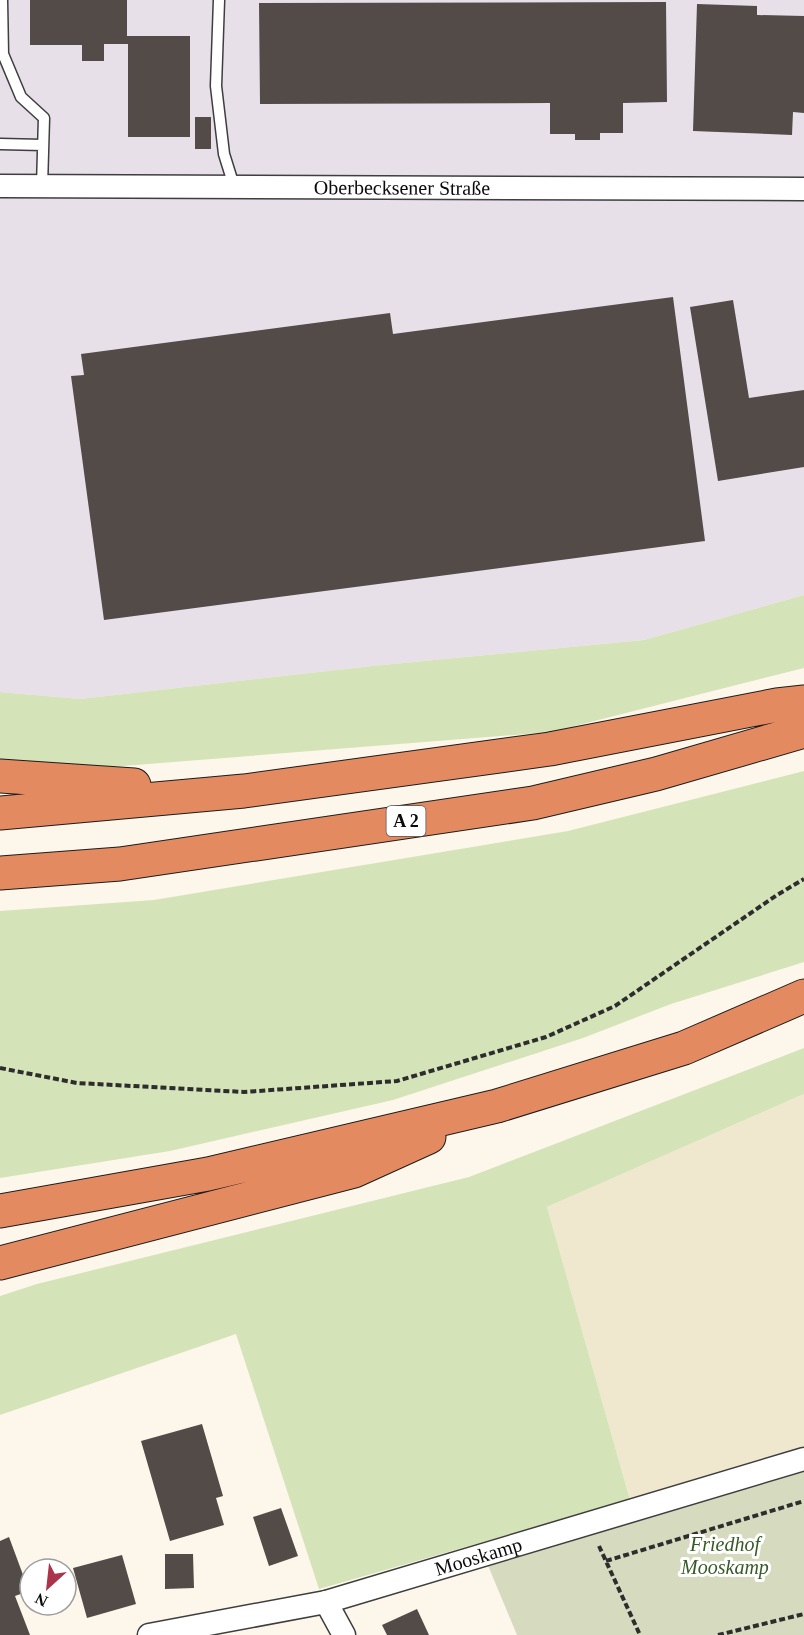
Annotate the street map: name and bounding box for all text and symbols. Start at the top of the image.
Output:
street label: Oberbecksener Straße [314,176,490,199]
road number: A 2 [386,806,426,836]
street label: Mooskamp [432,1533,525,1580]
park label: Friedhof Mooskamp [680,1533,769,1579]
north arrow [18,1557,78,1617]
text: N [32,1590,50,1610]

